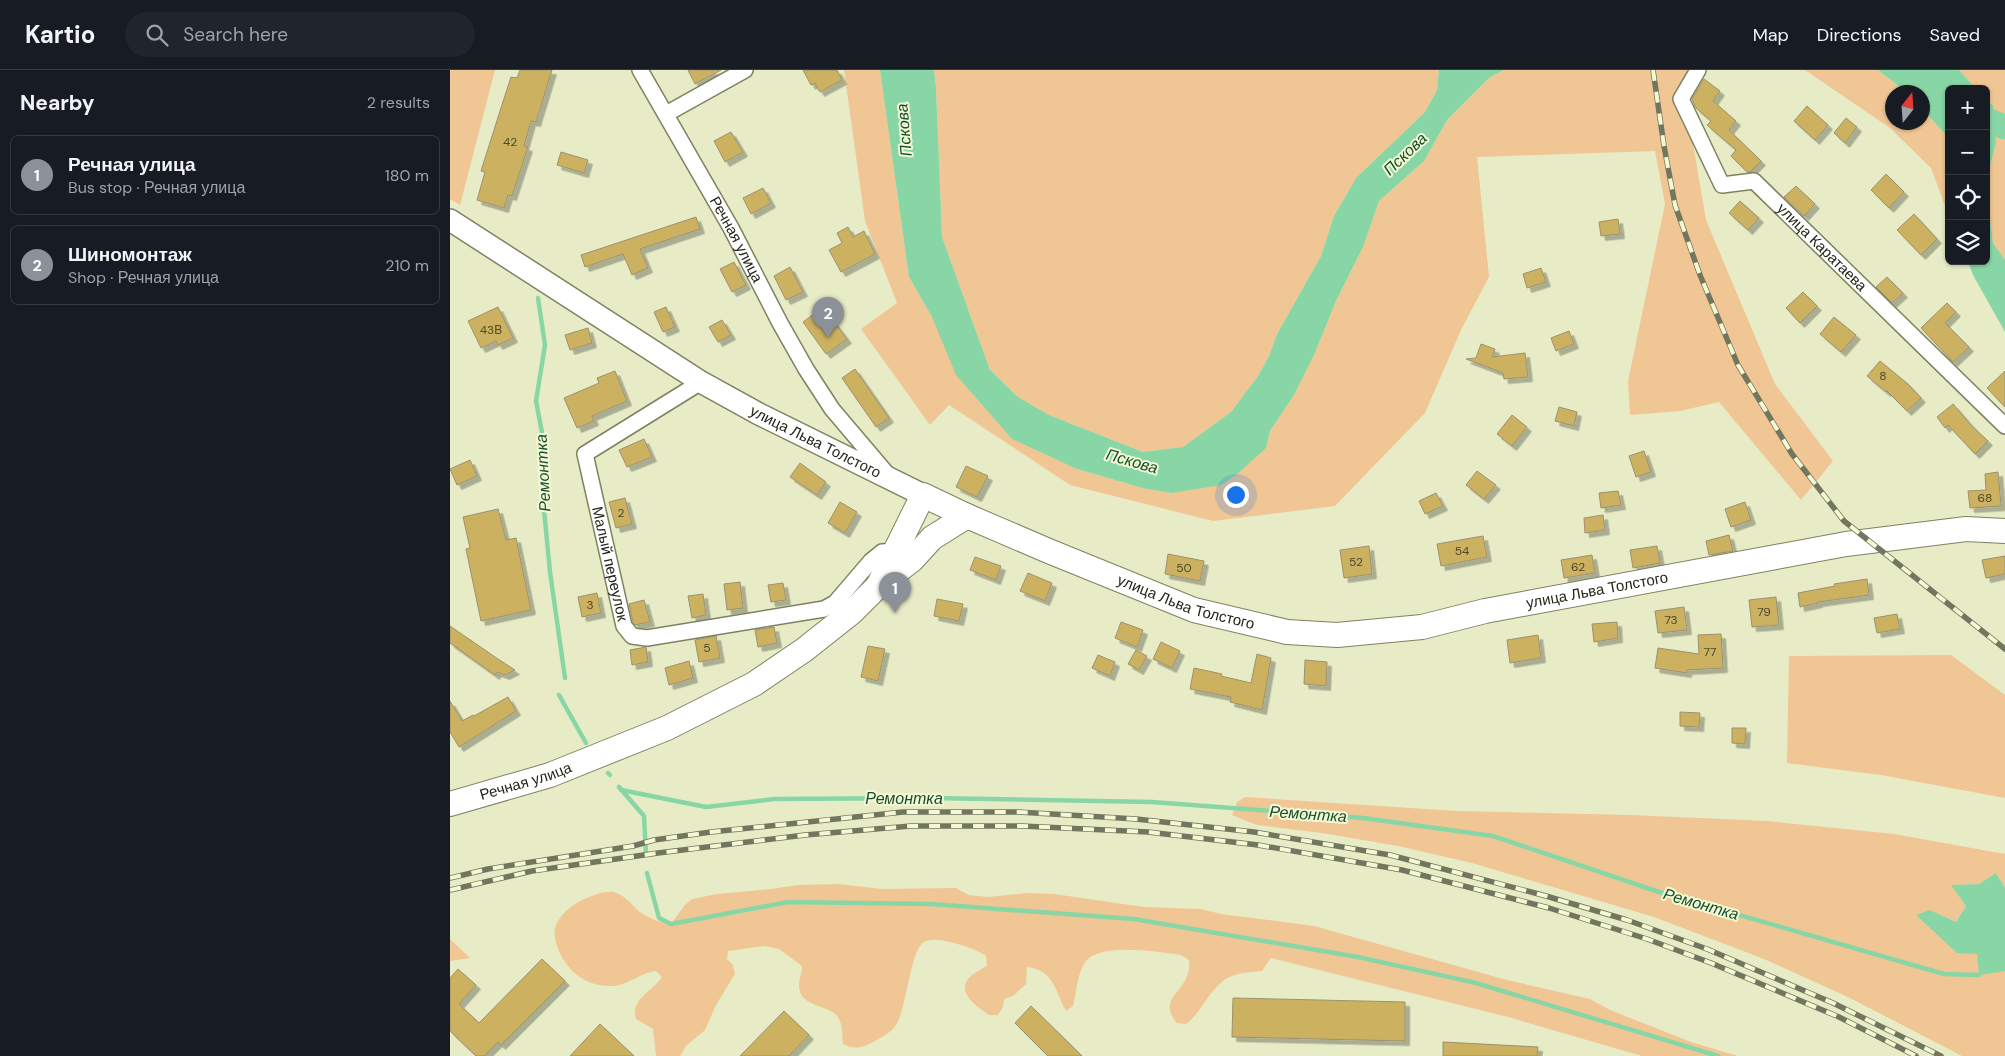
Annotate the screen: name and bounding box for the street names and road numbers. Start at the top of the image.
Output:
street label: Речная улица [705,193,768,287]
street label: улица Каратаева [1773,199,1872,296]
street label: улица Льва Толстого [746,401,884,483]
street label: Малый переулок [587,504,633,623]
street label: улица Льва Толстого [1524,567,1670,613]
street label: улица Льва Толстого [1114,570,1257,634]
street label: Речная улица [477,757,575,805]

